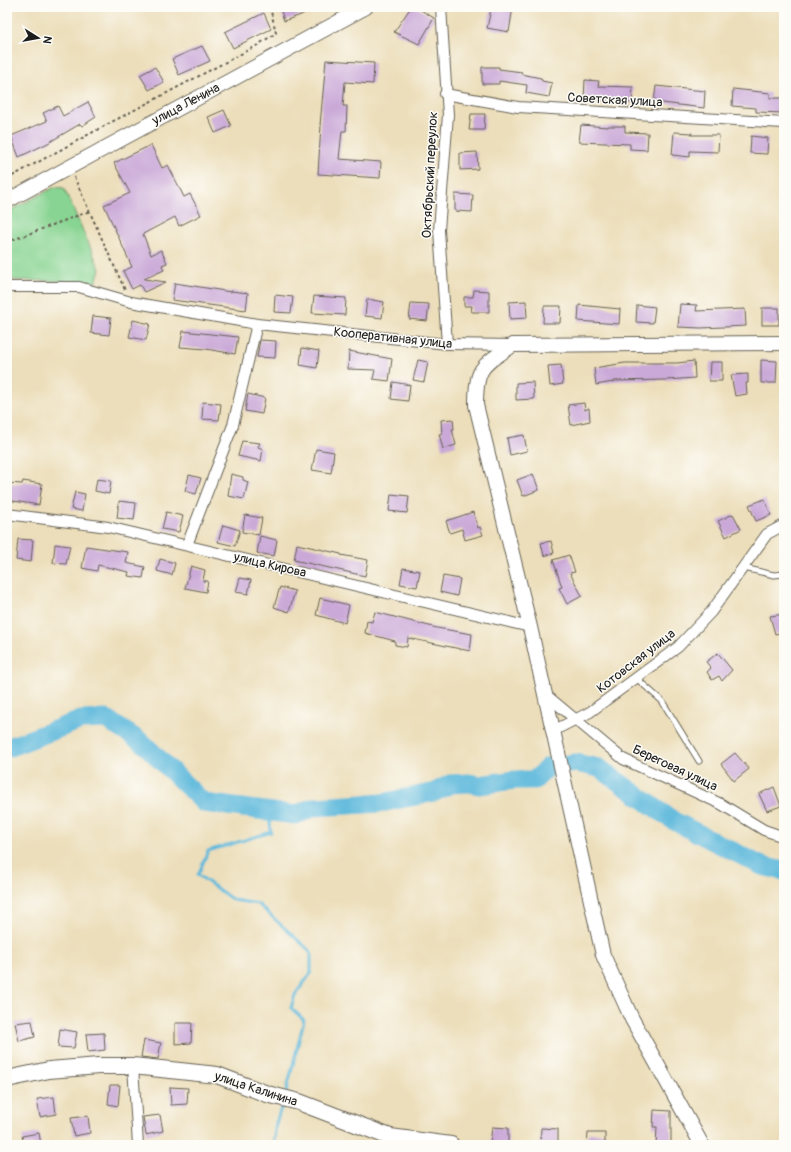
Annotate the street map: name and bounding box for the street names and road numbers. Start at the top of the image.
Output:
street label: улица Ленина [149,80,223,129]
street label: Советская улица [567,90,663,110]
street label: Октябрьский переулок [419,111,441,239]
street label: Кооперативная улица [333,324,453,352]
street label: улица Кирова [231,549,308,581]
street label: Котовская улица [594,625,678,697]
street label: Береговая улица [630,741,720,795]
street label: улица Калинина [212,1068,299,1110]

